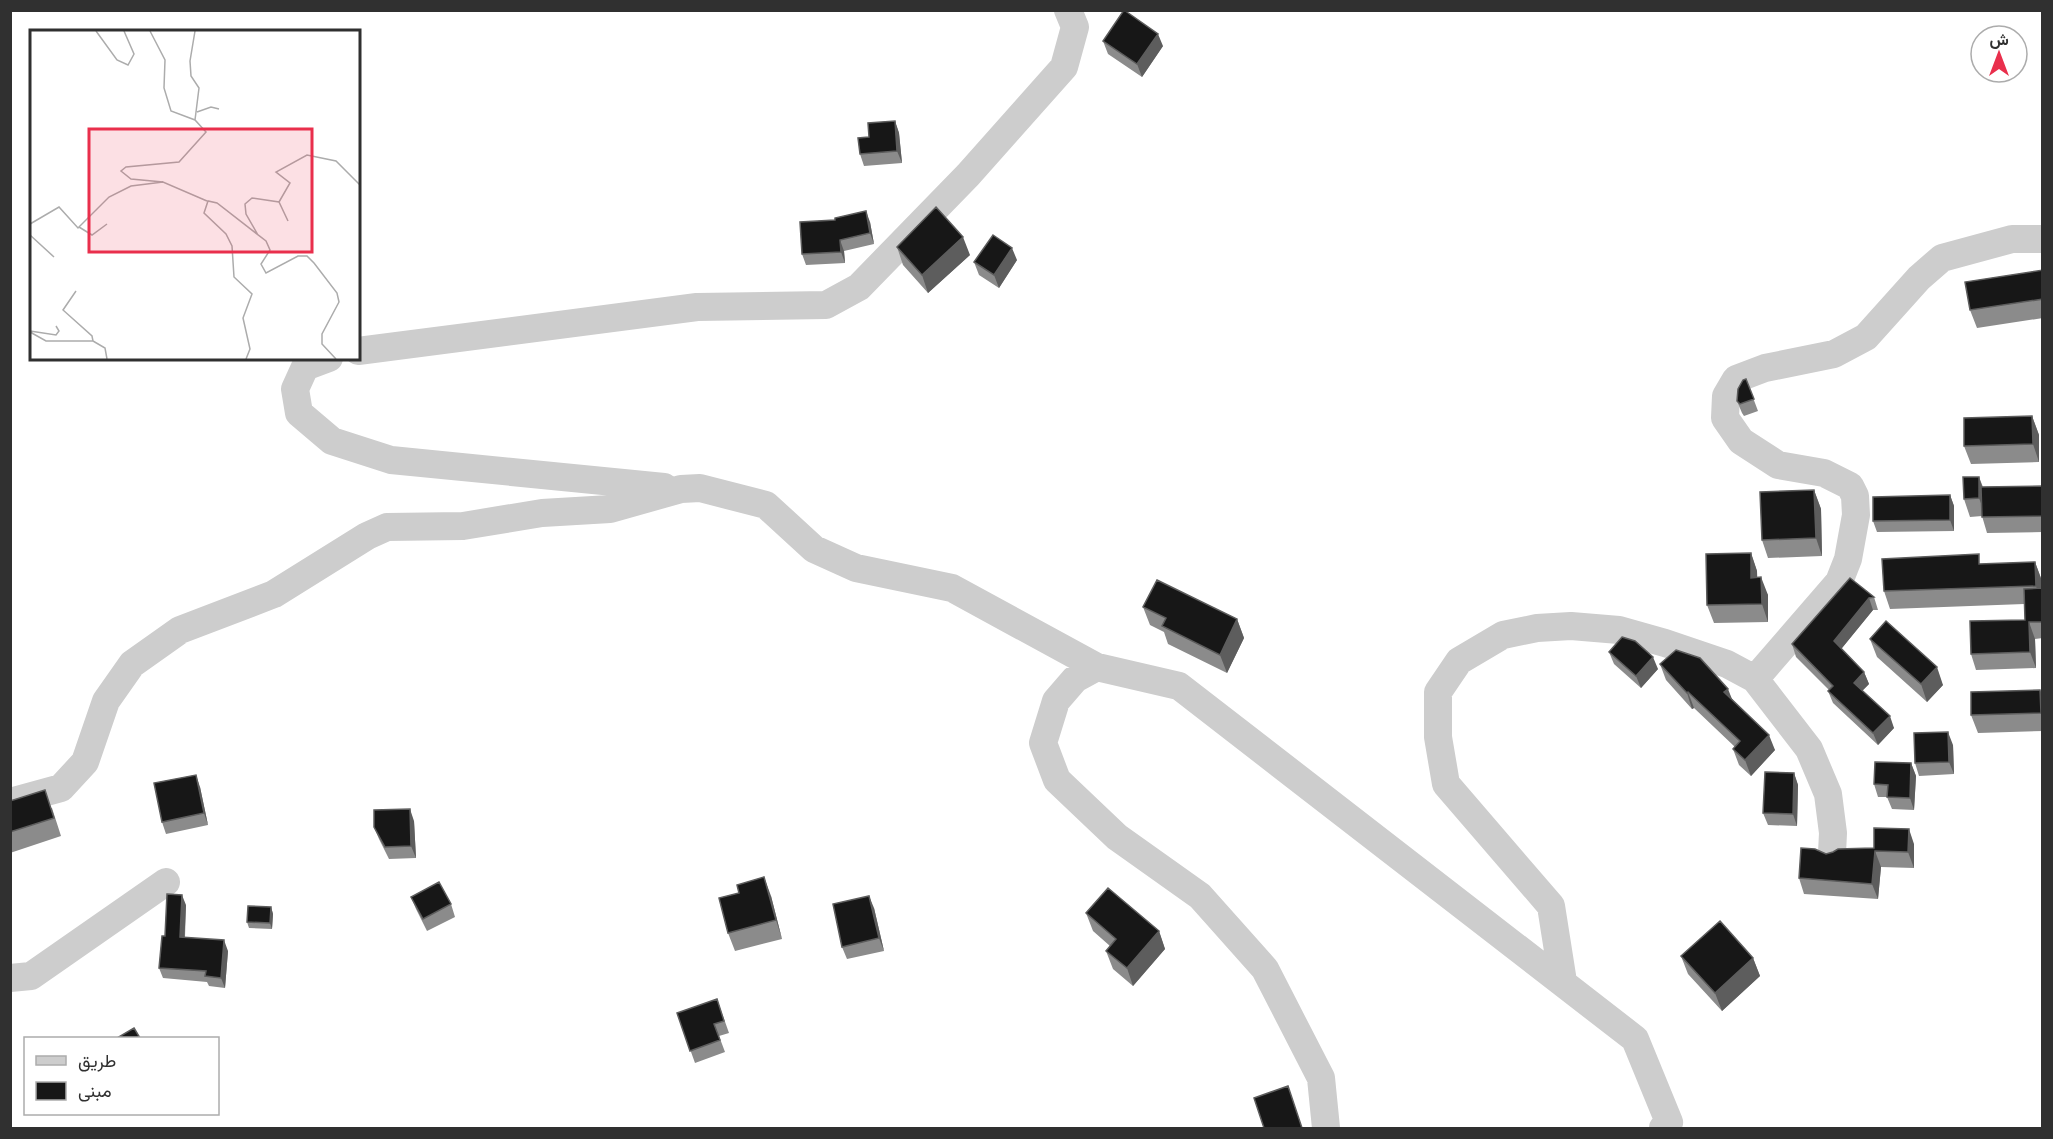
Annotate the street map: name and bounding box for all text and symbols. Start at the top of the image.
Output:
north arrow [1969,24,2029,84]
inset map [30,30,360,360]
text: ش [1989,30,2009,49]
legend [24,1037,219,1115]
text: طريق [78,1050,116,1072]
text: مبنى [78,1080,112,1102]

